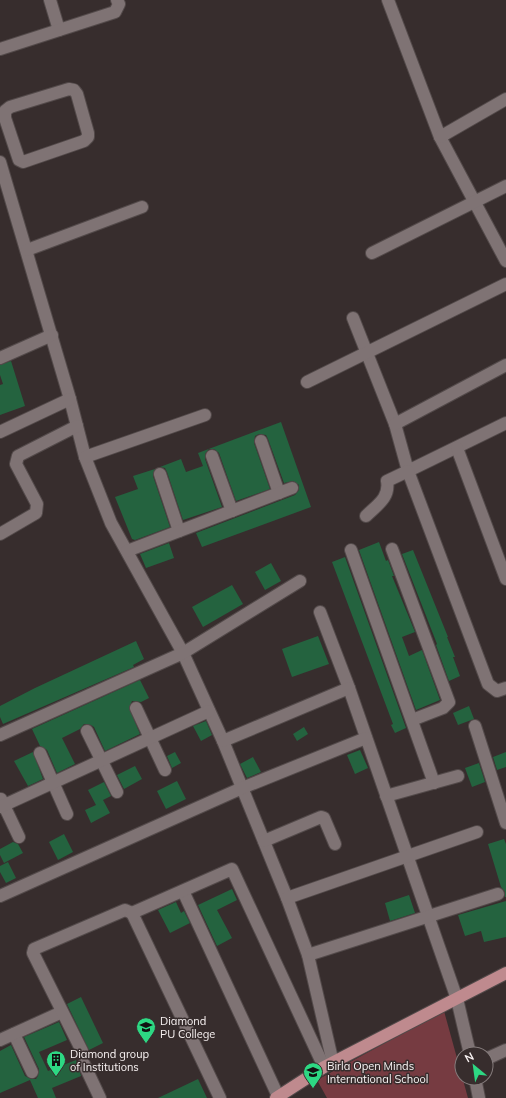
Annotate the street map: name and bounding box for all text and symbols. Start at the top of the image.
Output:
place label: Diamond PU College [160,1014,215,1041]
school or university icon: Diamond PU College [135,1016,157,1044]
north arrow [454,1046,494,1086]
place label: Diamond group of Institutions [70,1047,149,1074]
building icon: Diamond group of Institutions [45,1049,67,1077]
text: N [462,1049,476,1065]
place label: Birla Open Minds International School [327,1059,428,1086]
school or university icon: Birla Open Minds International School [302,1061,324,1089]

